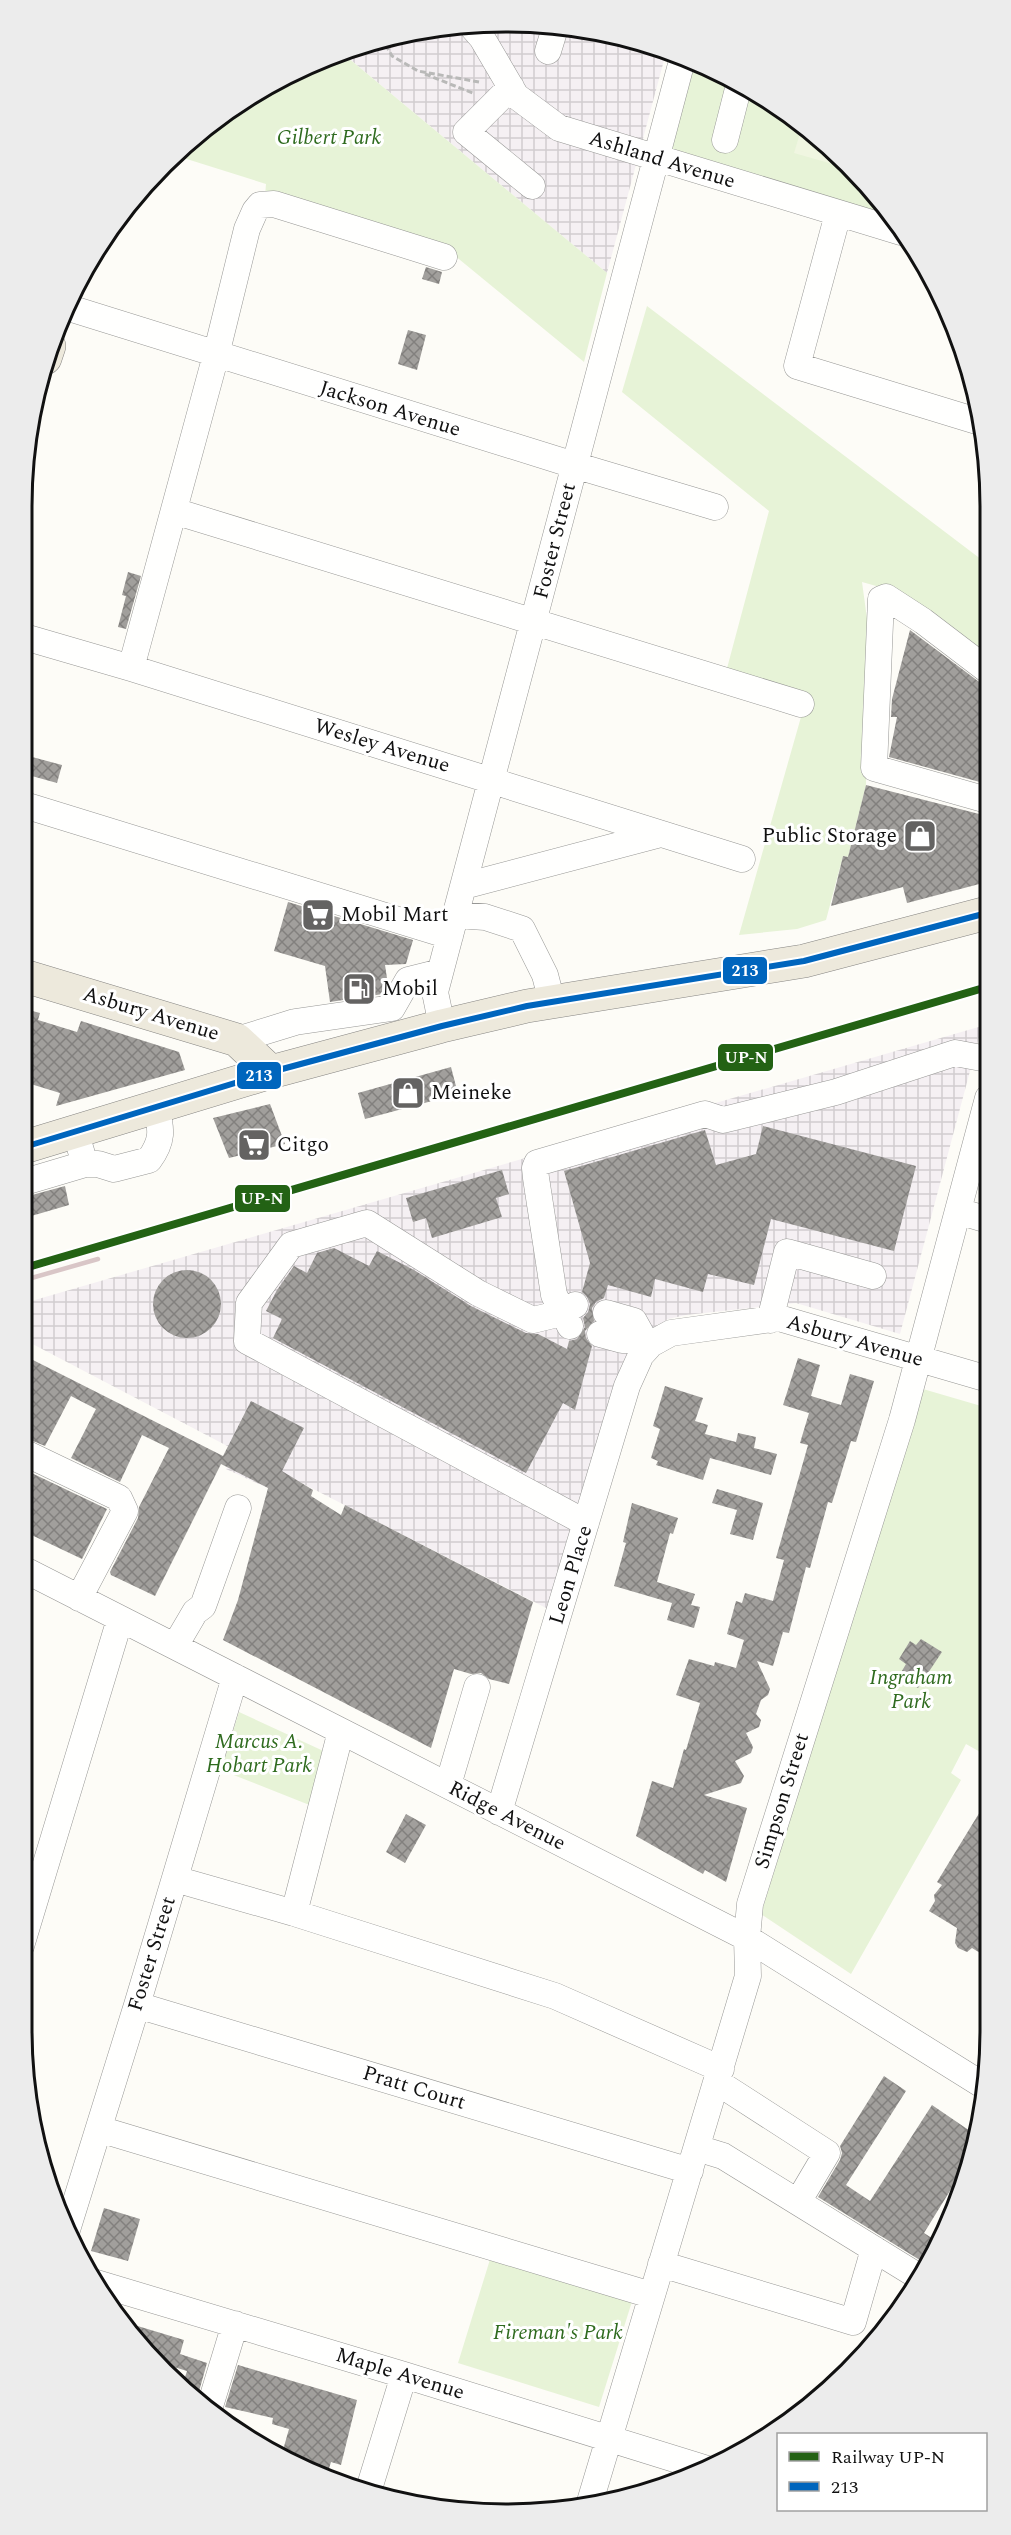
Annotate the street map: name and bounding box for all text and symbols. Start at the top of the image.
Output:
park label: Gilbert Park [277,122,382,154]
street label: Ashland Avenue [585,123,739,197]
street label: Jackson Avenue [315,372,465,446]
street label: Foster Street [525,480,585,602]
street label: Wesley Avenue [310,710,454,782]
shop icon: Public Storage [902,818,938,854]
place label: Public Storage [762,820,897,852]
supermarket icon: Mobil Mart [300,897,336,933]
place label: Mobil Mart [341,899,448,931]
line badge: 213 [722,956,768,985]
text: 213 [732,959,758,983]
fuel station icon: Mobil [341,971,377,1007]
place label: Mobil [382,973,438,1005]
street label: Asbury Avenue [79,978,223,1050]
line badge: UP-N [717,1043,774,1072]
text: UP-N [725,1046,768,1070]
line badge: 213 [236,1061,282,1090]
text: 213 [246,1064,272,1088]
shop icon: Meineke [390,1075,426,1111]
place label: Meineke [431,1077,512,1109]
supermarket icon: Citgo [236,1127,272,1163]
place label: Citgo [277,1129,329,1161]
line badge: UP-N [234,1184,291,1213]
text: UP-N [241,1187,284,1211]
street label: Asbury Avenue [783,1306,927,1376]
street label: Leon Place [541,1521,601,1629]
park label: Ingraham Park [870,1662,952,1718]
park label: Marcus A. Hobart Park [206,1726,312,1782]
street label: Simpson Street [746,1729,818,1873]
street label: Ridge Avenue [443,1773,571,1859]
street label: Foster Street [119,1893,185,2015]
street label: Pratt Court [359,2057,469,2119]
park label: Fireman's Park [493,2317,623,2349]
street label: Maple Avenue [332,2339,468,2409]
legend [777,2433,987,2511]
text: Railway UP-N [831,2444,945,2471]
text: 213 [831,2474,858,2501]

